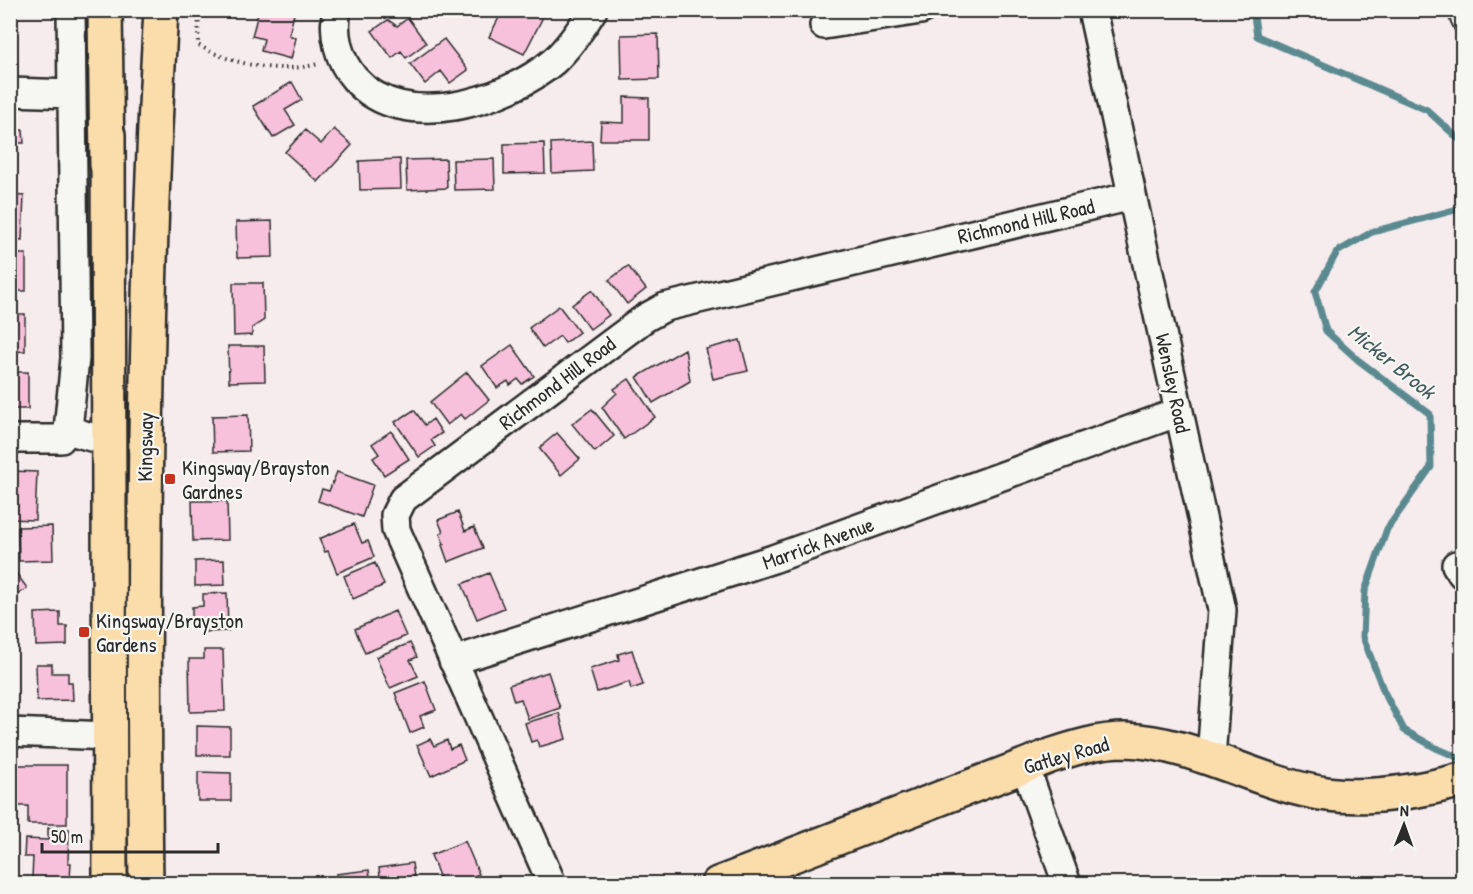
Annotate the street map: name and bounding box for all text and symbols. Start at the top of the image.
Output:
street label: Richmond Hill Road [955,191,1097,251]
water label: Micker Brook [1342,316,1443,407]
street label: Richmond Hill Road [493,330,621,436]
street label: Wensley Road [1148,331,1198,435]
street label: Kingsway [130,412,160,482]
place label: Kingsway/Brayston Gardnes [182,453,329,506]
marker: Kingsway/Brayston Gardnes [163,472,177,486]
street label: Marrick Avenue [758,509,878,577]
place label: Kingsway/Brayston Gardens [96,606,243,659]
marker: Kingsway/Brayston Gardens [77,625,91,639]
street label: Gatley Road [1020,729,1112,781]
north arrow [1374,795,1434,855]
text: N [1400,799,1409,821]
scale bar [42,816,218,854]
text: 50 m [51,824,83,849]

